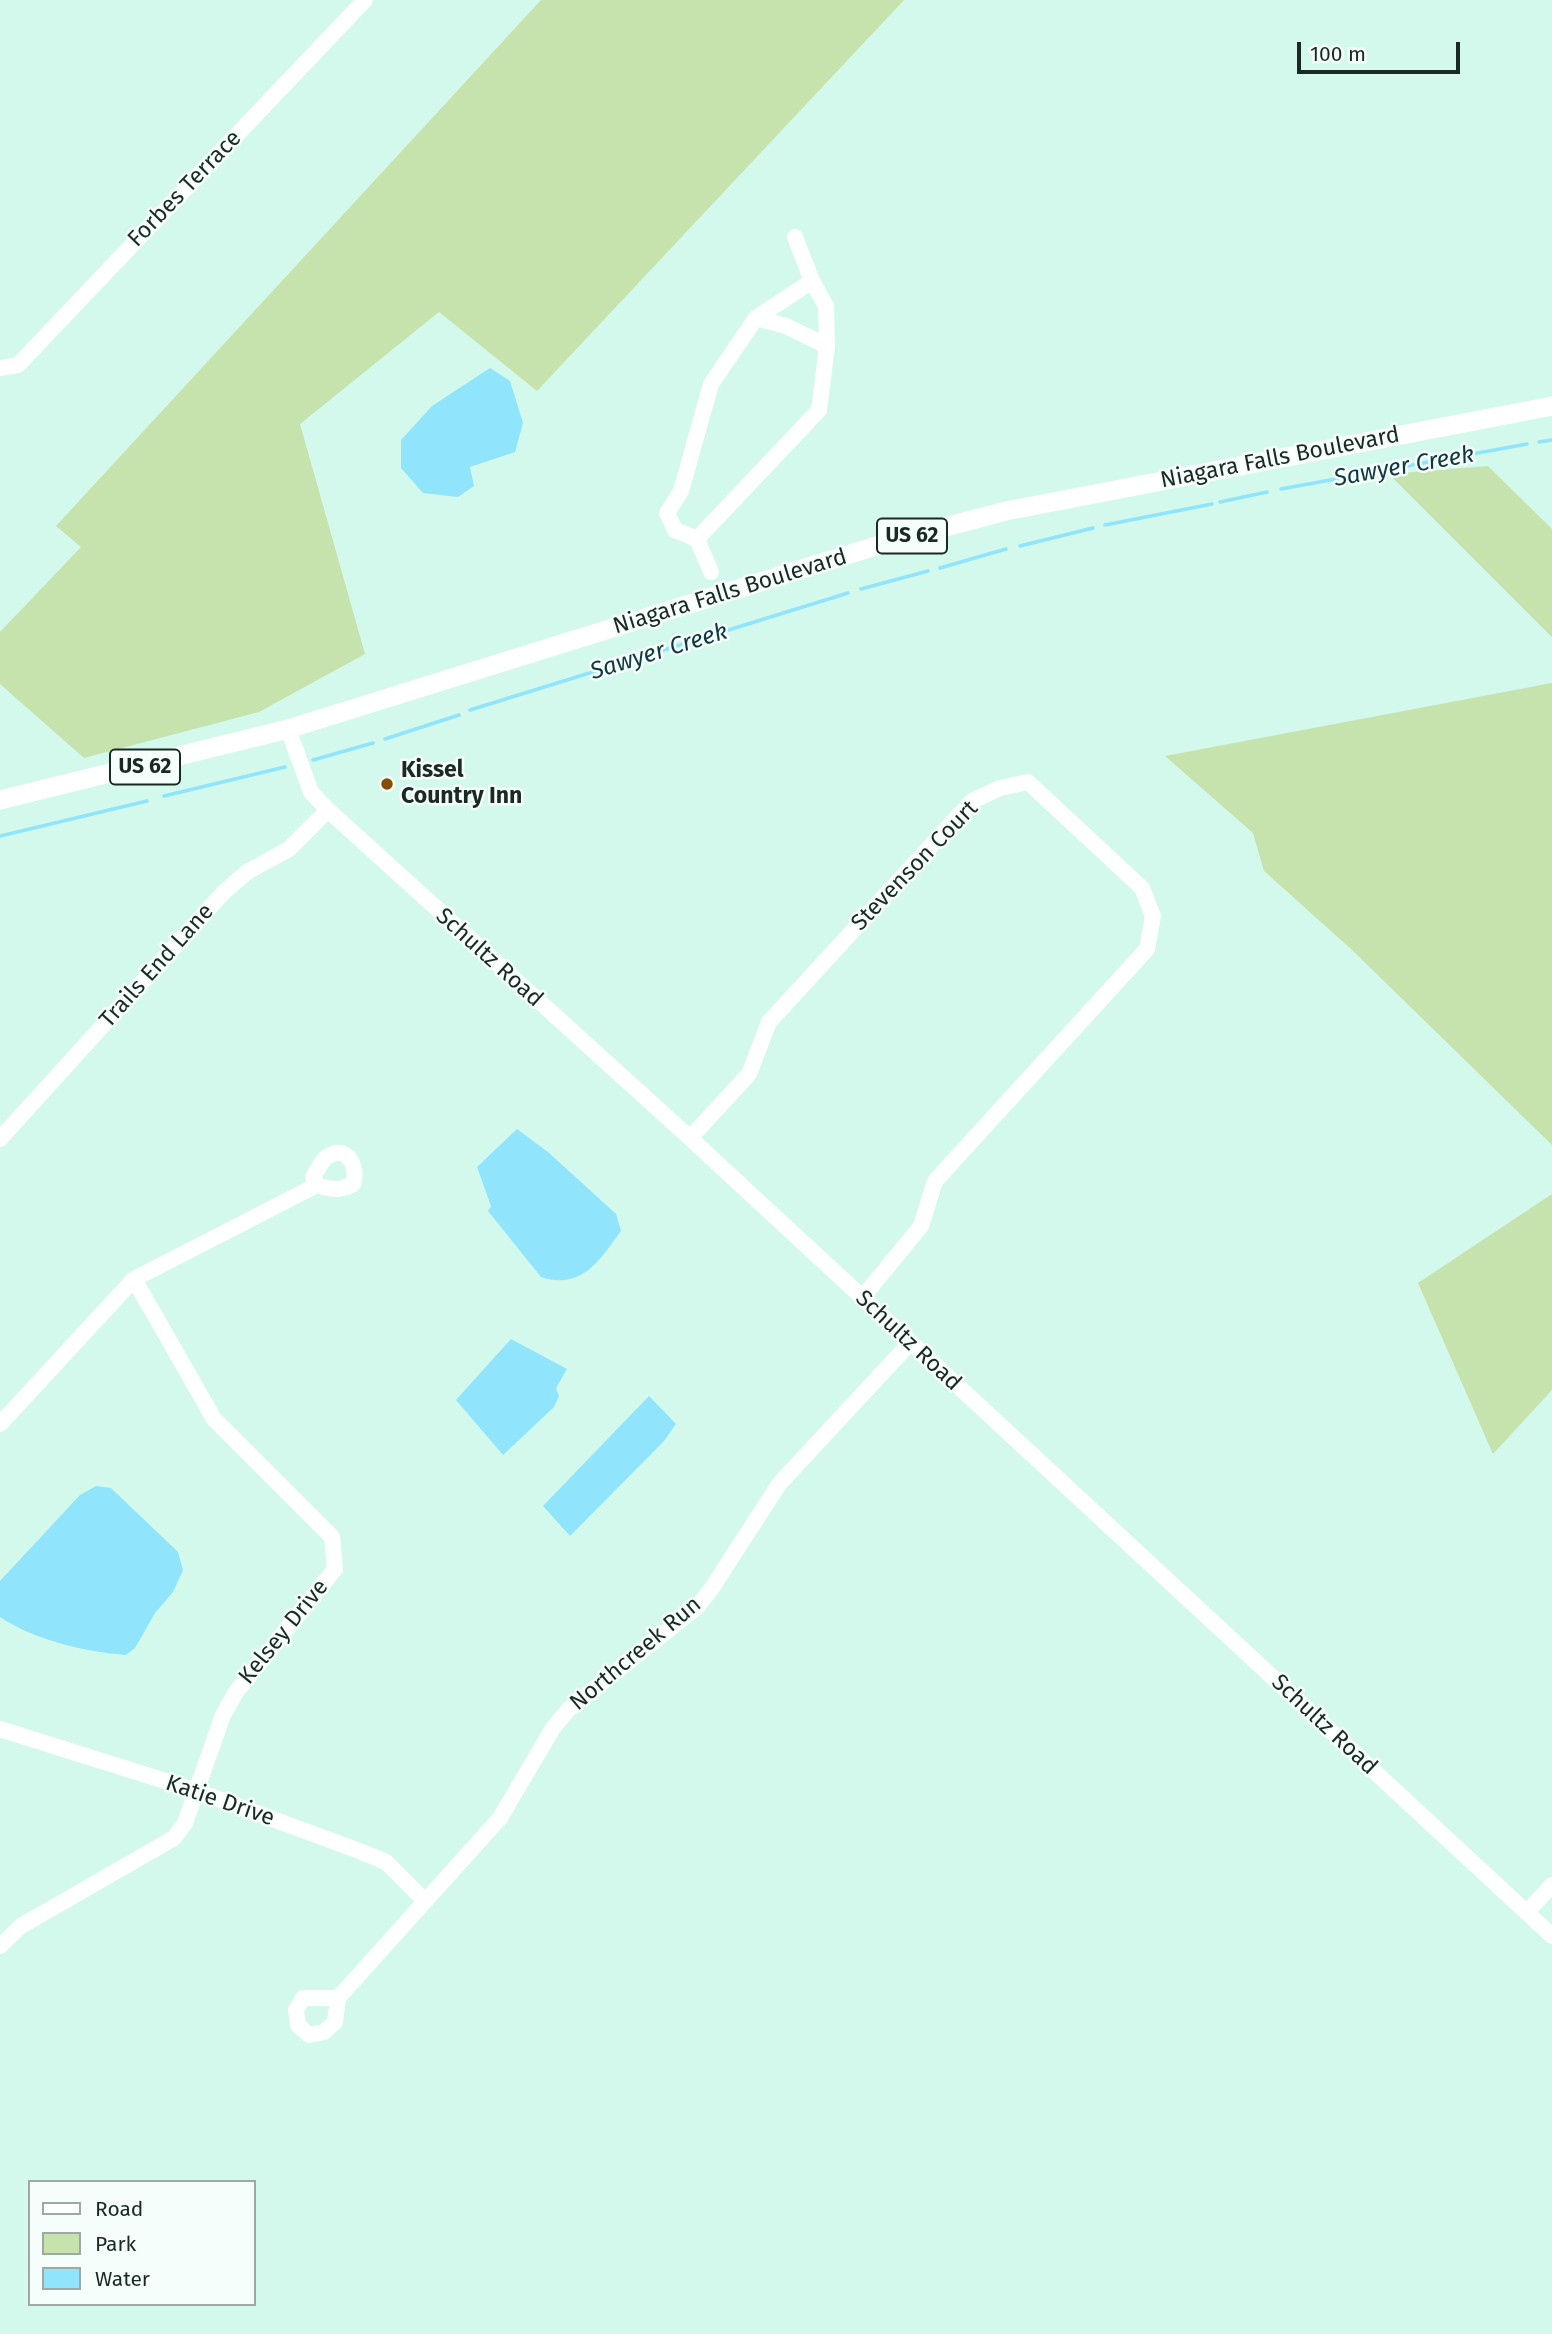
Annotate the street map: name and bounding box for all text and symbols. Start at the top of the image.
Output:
scale bar [1300,28,1463,72]
text: 100 m [1310,41,1366,67]
street label: Forbes Terrace [122,125,248,253]
street label: Niagara Falls Boulevard [1158,421,1402,495]
water label: Sawyer Creek [1332,440,1476,494]
road number: US 62 [877,518,947,554]
street label: Niagara Falls Boulevard [610,543,850,641]
water label: Sawyer Creek [587,617,731,687]
road number: US 62 [110,750,180,784]
place label: Kissel Country Inn [401,757,522,811]
marker: Kissel Country Inn [379,776,395,792]
street label: Stevenson Court [846,795,984,937]
street label: Trails End Lane [94,898,220,1034]
street label: Schultz Road [430,903,548,1013]
street label: Schultz Road [849,1285,967,1397]
street label: Kelsey Drive [233,1574,335,1690]
street label: Northcreek Run [565,1591,707,1717]
street label: Schultz Road [1265,1669,1383,1781]
street label: Katie Drive [162,1770,278,1832]
legend [28,2180,256,2306]
text: Road [95,2196,143,2222]
text: Park [95,2231,136,2257]
text: Water [95,2266,150,2292]

